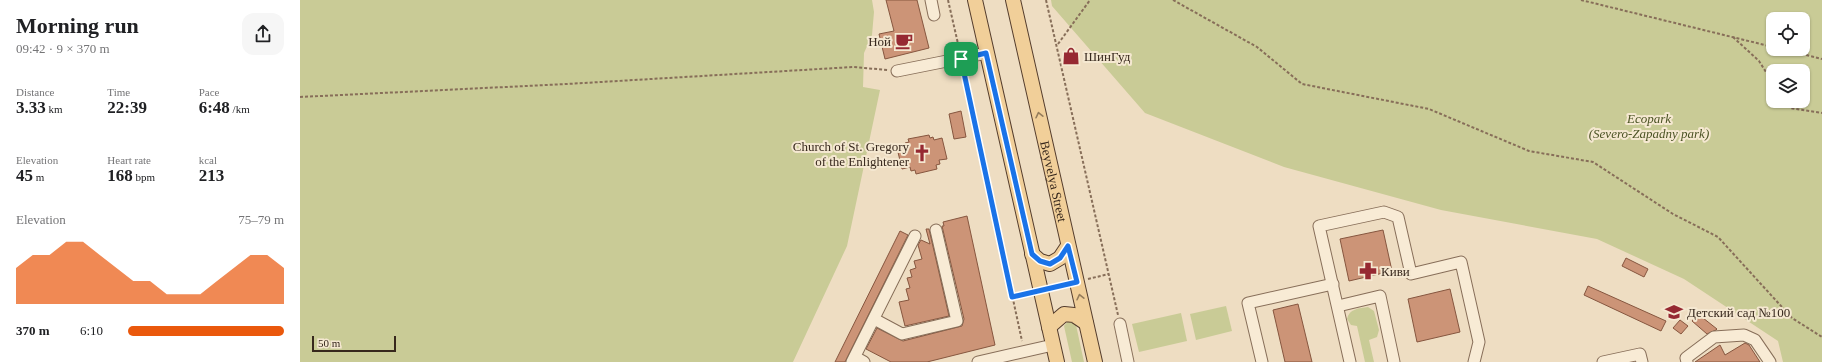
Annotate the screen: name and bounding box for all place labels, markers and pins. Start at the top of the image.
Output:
cafe icon: Ной [894,31,914,51]
place label: Ной [868,34,891,49]
pin [944,42,978,76]
shop icon: ШинГуд [1061,46,1081,66]
place label: ШинГуд [1084,49,1131,64]
place label: Church of St. Gregory of the Enlightener [793,139,910,169]
church icon: Church of St. Gregory of the Enlightener [912,143,932,163]
pharmacy icon: Киви [1358,261,1378,281]
place label: Киви [1381,264,1410,279]
school or university icon: Детский сад №100 [1664,302,1684,322]
place label: Детский сад №100 [1687,305,1790,320]

